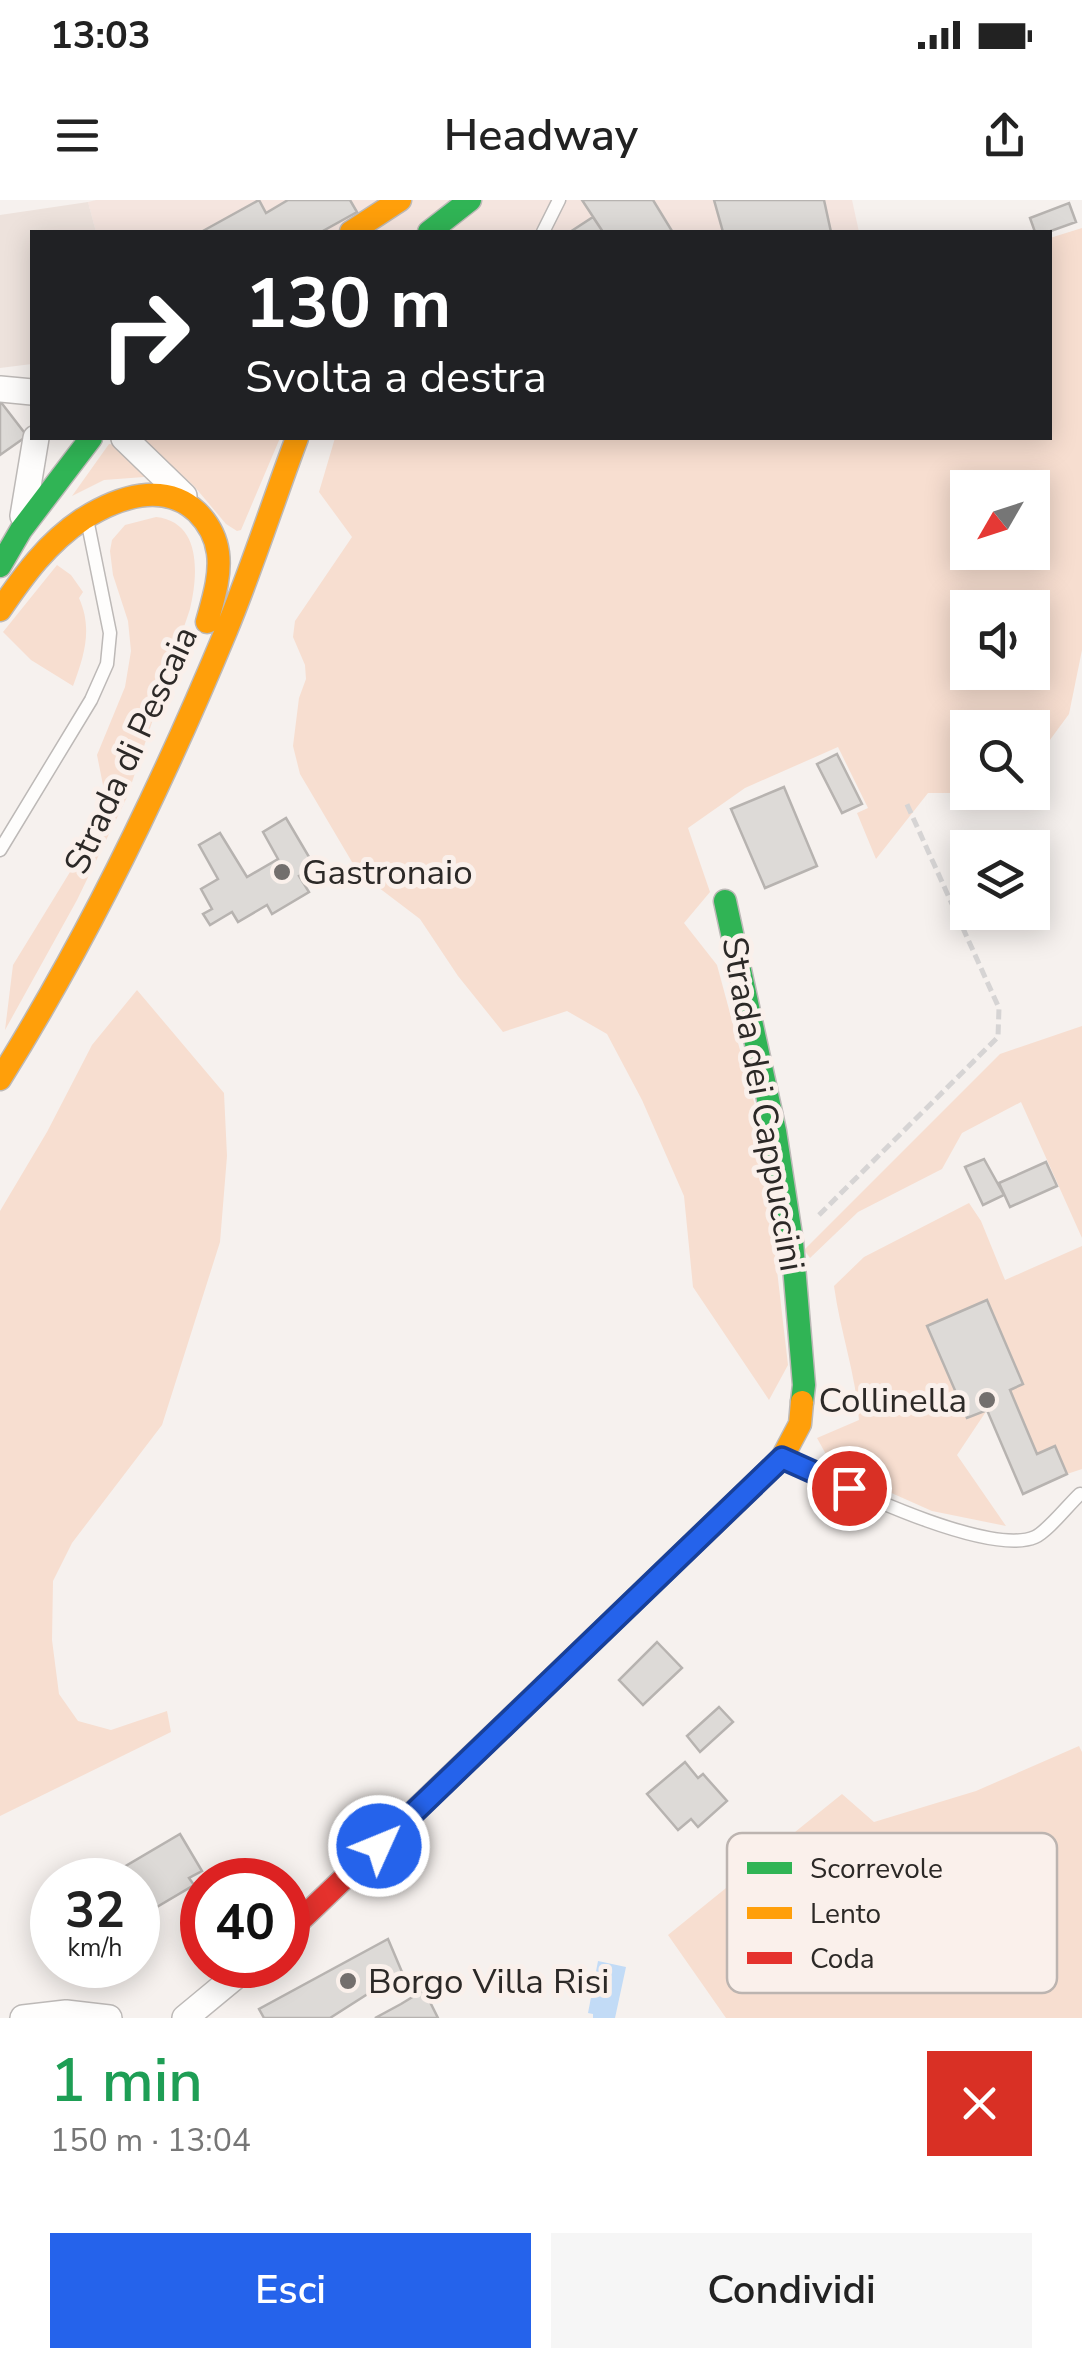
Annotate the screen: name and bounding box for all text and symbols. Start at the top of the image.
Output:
text: 13:03 [50,10,151,61]
text: Headway [444,105,638,166]
icon: menu [50,108,105,163]
icon: share [977,108,1032,163]
text: 130 m [245,256,451,352]
icon: right [80,270,210,400]
text: Svolta a destra [245,347,547,408]
north arrow [950,470,1050,570]
map controls [950,470,1050,930]
button: sound [950,590,1050,690]
street label: Strada di Pescaia [53,619,209,881]
button: search [950,710,1050,810]
button: layers [950,830,1050,930]
place label: Gastronaio [302,849,473,896]
marker: Gastronaio [271,861,293,883]
street label: Strada dei Cappuccini [710,933,816,1275]
place label: Collinella [819,1377,967,1424]
marker: Collinella [976,1389,998,1411]
pin [807,1446,892,1531]
icon: arrive [822,1461,877,1516]
position arrow [327,1794,431,1898]
legend [727,1833,1057,1993]
text: Scorrevole [810,1850,943,1888]
speed limit sign: 40 [180,1858,310,1988]
text: 32 [65,1876,125,1945]
text: Lento [810,1895,881,1933]
text: km/h [67,1931,123,1965]
text: Coda [810,1940,875,1978]
place label: Borgo Villa Risi [368,1958,609,2005]
marker: Borgo Villa Risi [337,1970,359,1992]
text: 1 min [50,2040,203,2122]
button: close [927,2051,1032,2156]
text: 150 m · 13:04 [50,2119,251,2162]
button: Esci [50,2233,531,2348]
button: Condividi [551,2233,1032,2348]

